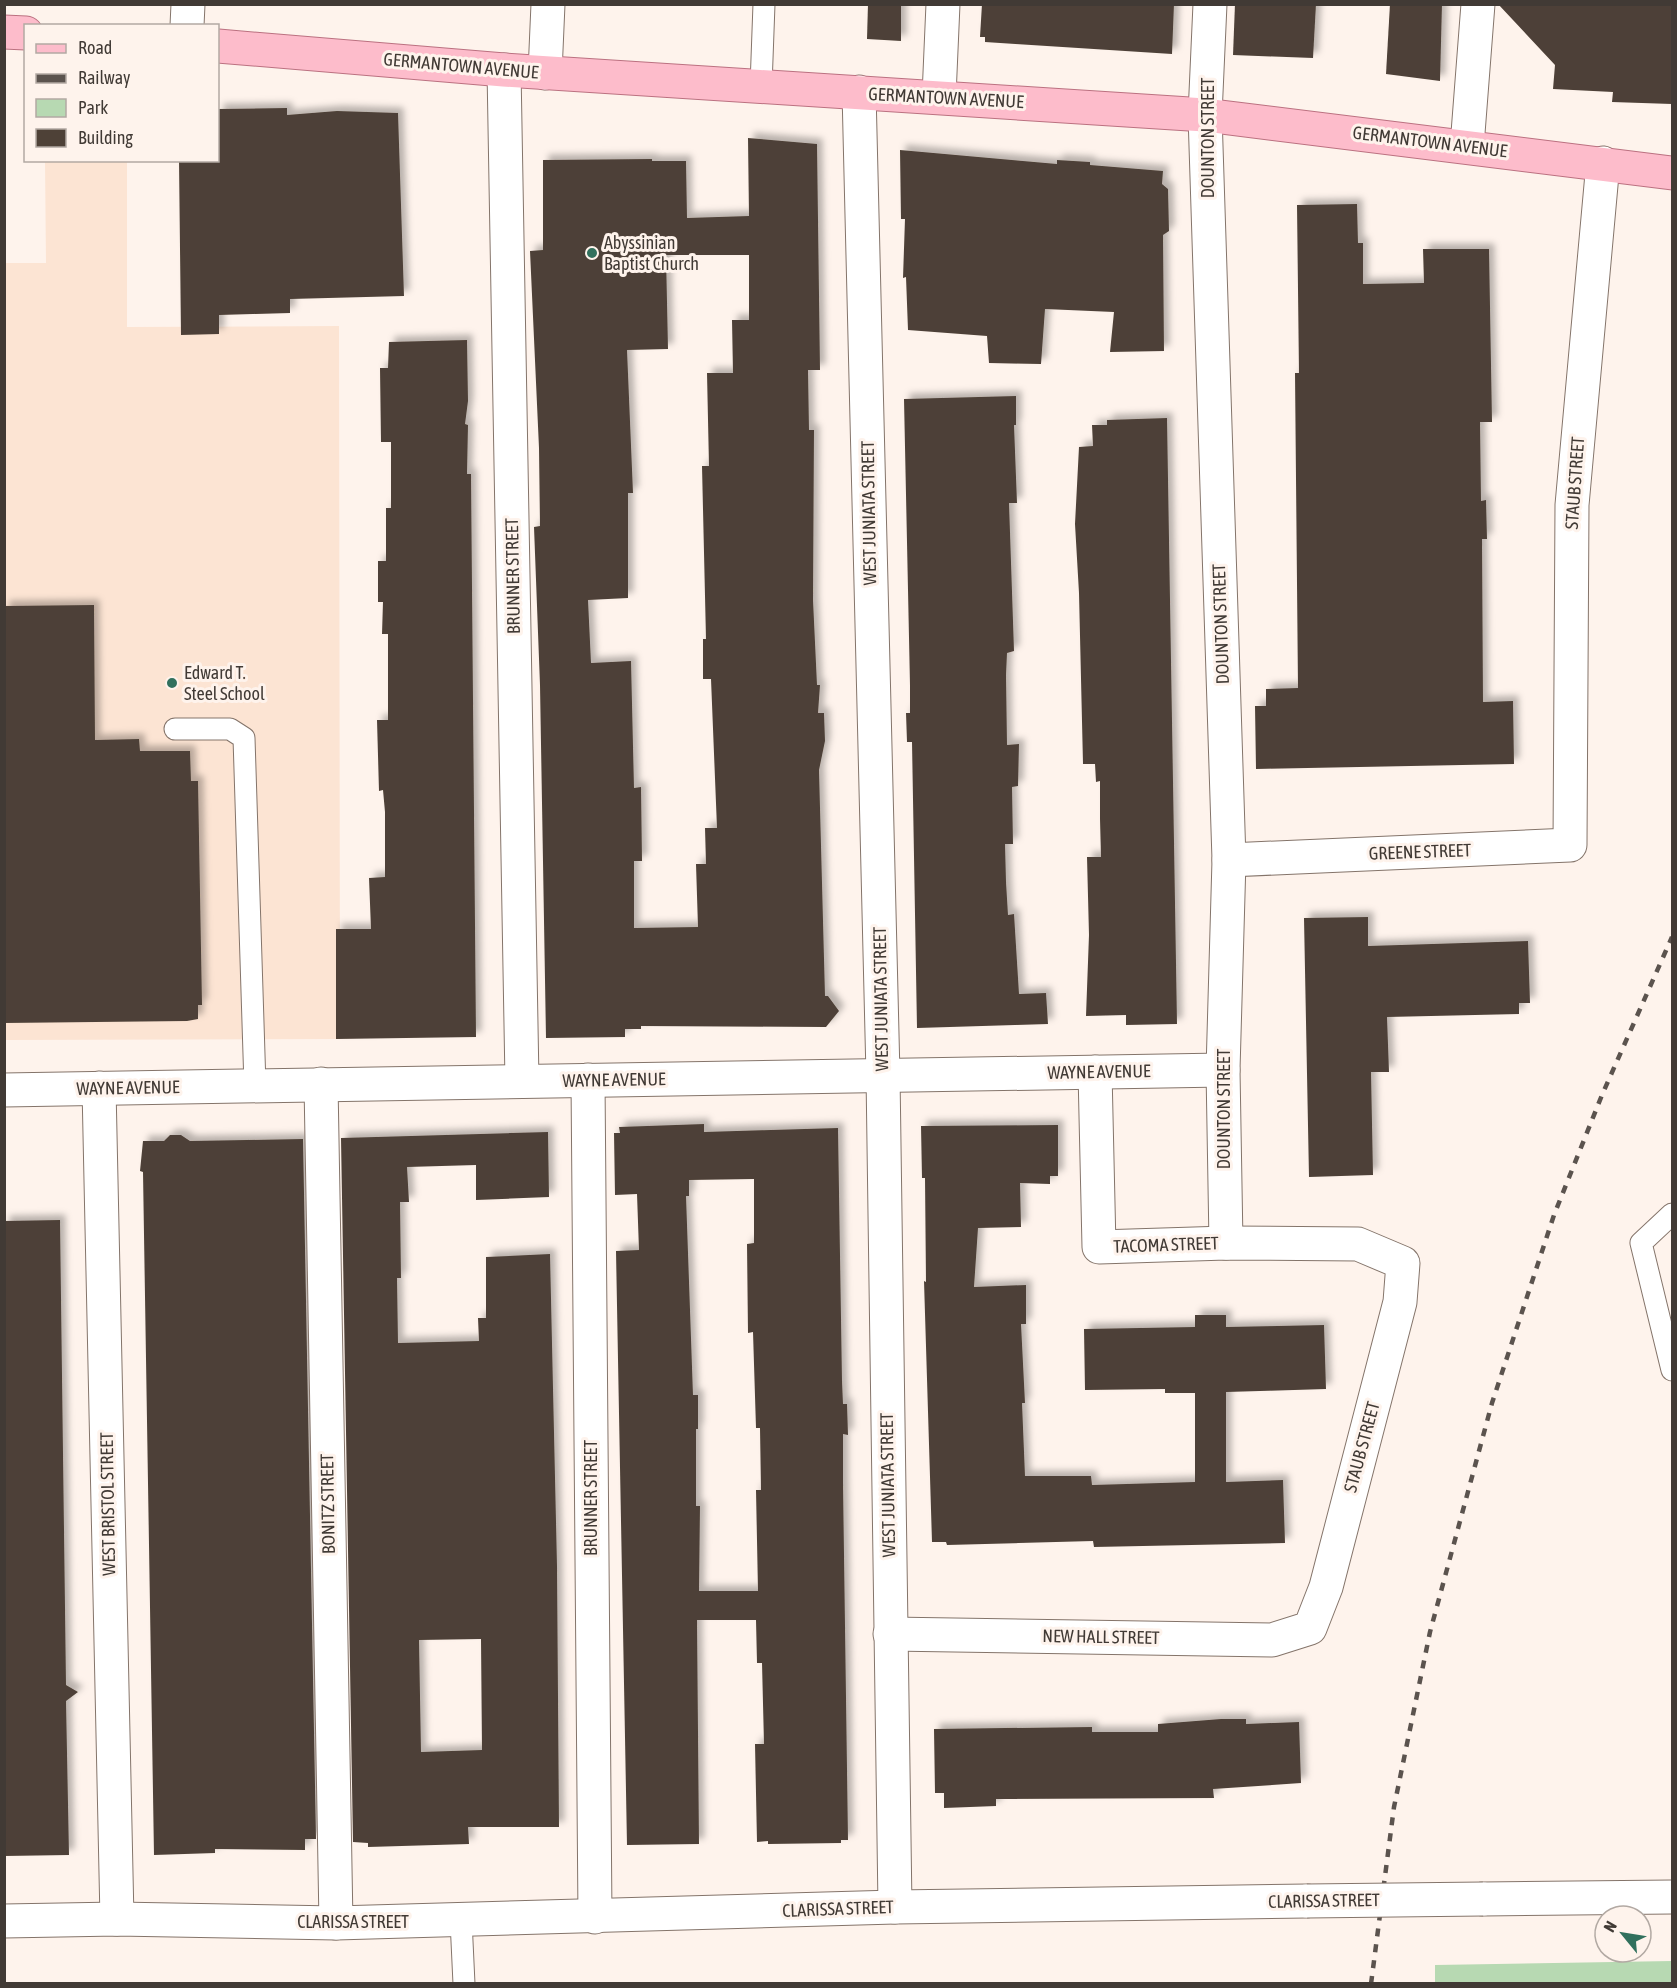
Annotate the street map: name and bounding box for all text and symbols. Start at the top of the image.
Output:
legend [24,24,219,162]
text: Road [78,37,112,58]
street label: GERMANTOWN AVENUE [383,48,540,83]
text: Railway [78,67,130,88]
street label: DOUNTON STREET [1197,78,1218,198]
street label: GERMANTOWN AVENUE [868,83,1025,112]
text: Park [78,97,108,118]
street label: GERMANTOWN AVENUE [1352,122,1509,161]
text: Building [78,127,133,148]
place label: Abyssinian Baptist Church [604,232,699,274]
marker: Abyssinian Baptist Church [585,246,599,260]
street label: STAUB STREET [1561,436,1588,530]
street label: WEST JUNIATA STREET [857,440,880,585]
street label: BRUNNER STREET [501,518,524,634]
street label: DOUNTON STREET [1208,563,1233,685]
place label: Edward T. Steel School [184,662,265,704]
marker: Edward T. Steel School [165,676,179,690]
street label: GREENE STREET [1368,839,1472,864]
street label: WEST JUNIATA STREET [869,926,892,1071]
street label: DOUNTON STREET [1213,1049,1234,1169]
street label: WAYNE AVENUE [1047,1060,1151,1083]
street label: WAYNE AVENUE [562,1068,666,1091]
street label: WAYNE AVENUE [76,1076,180,1099]
street label: TACOMA STREET [1113,1232,1219,1257]
street label: STAUB STREET [1339,1399,1384,1494]
street label: WEST JUNIATA STREET [876,1412,899,1557]
street label: WEST BRISTOL STREET [96,1432,119,1576]
street label: BRUNNER STREET [580,1440,601,1556]
street label: BONITZ STREET [316,1454,339,1554]
street label: NEW HALL STREET [1042,1625,1160,1648]
street label: CLARISSA STREET [1268,1889,1380,1912]
street label: CLARISSA STREET [782,1896,894,1921]
north arrow [1593,1904,1653,1964]
street label: CLARISSA STREET [297,1911,409,1932]
text: N [1600,1918,1620,1935]

